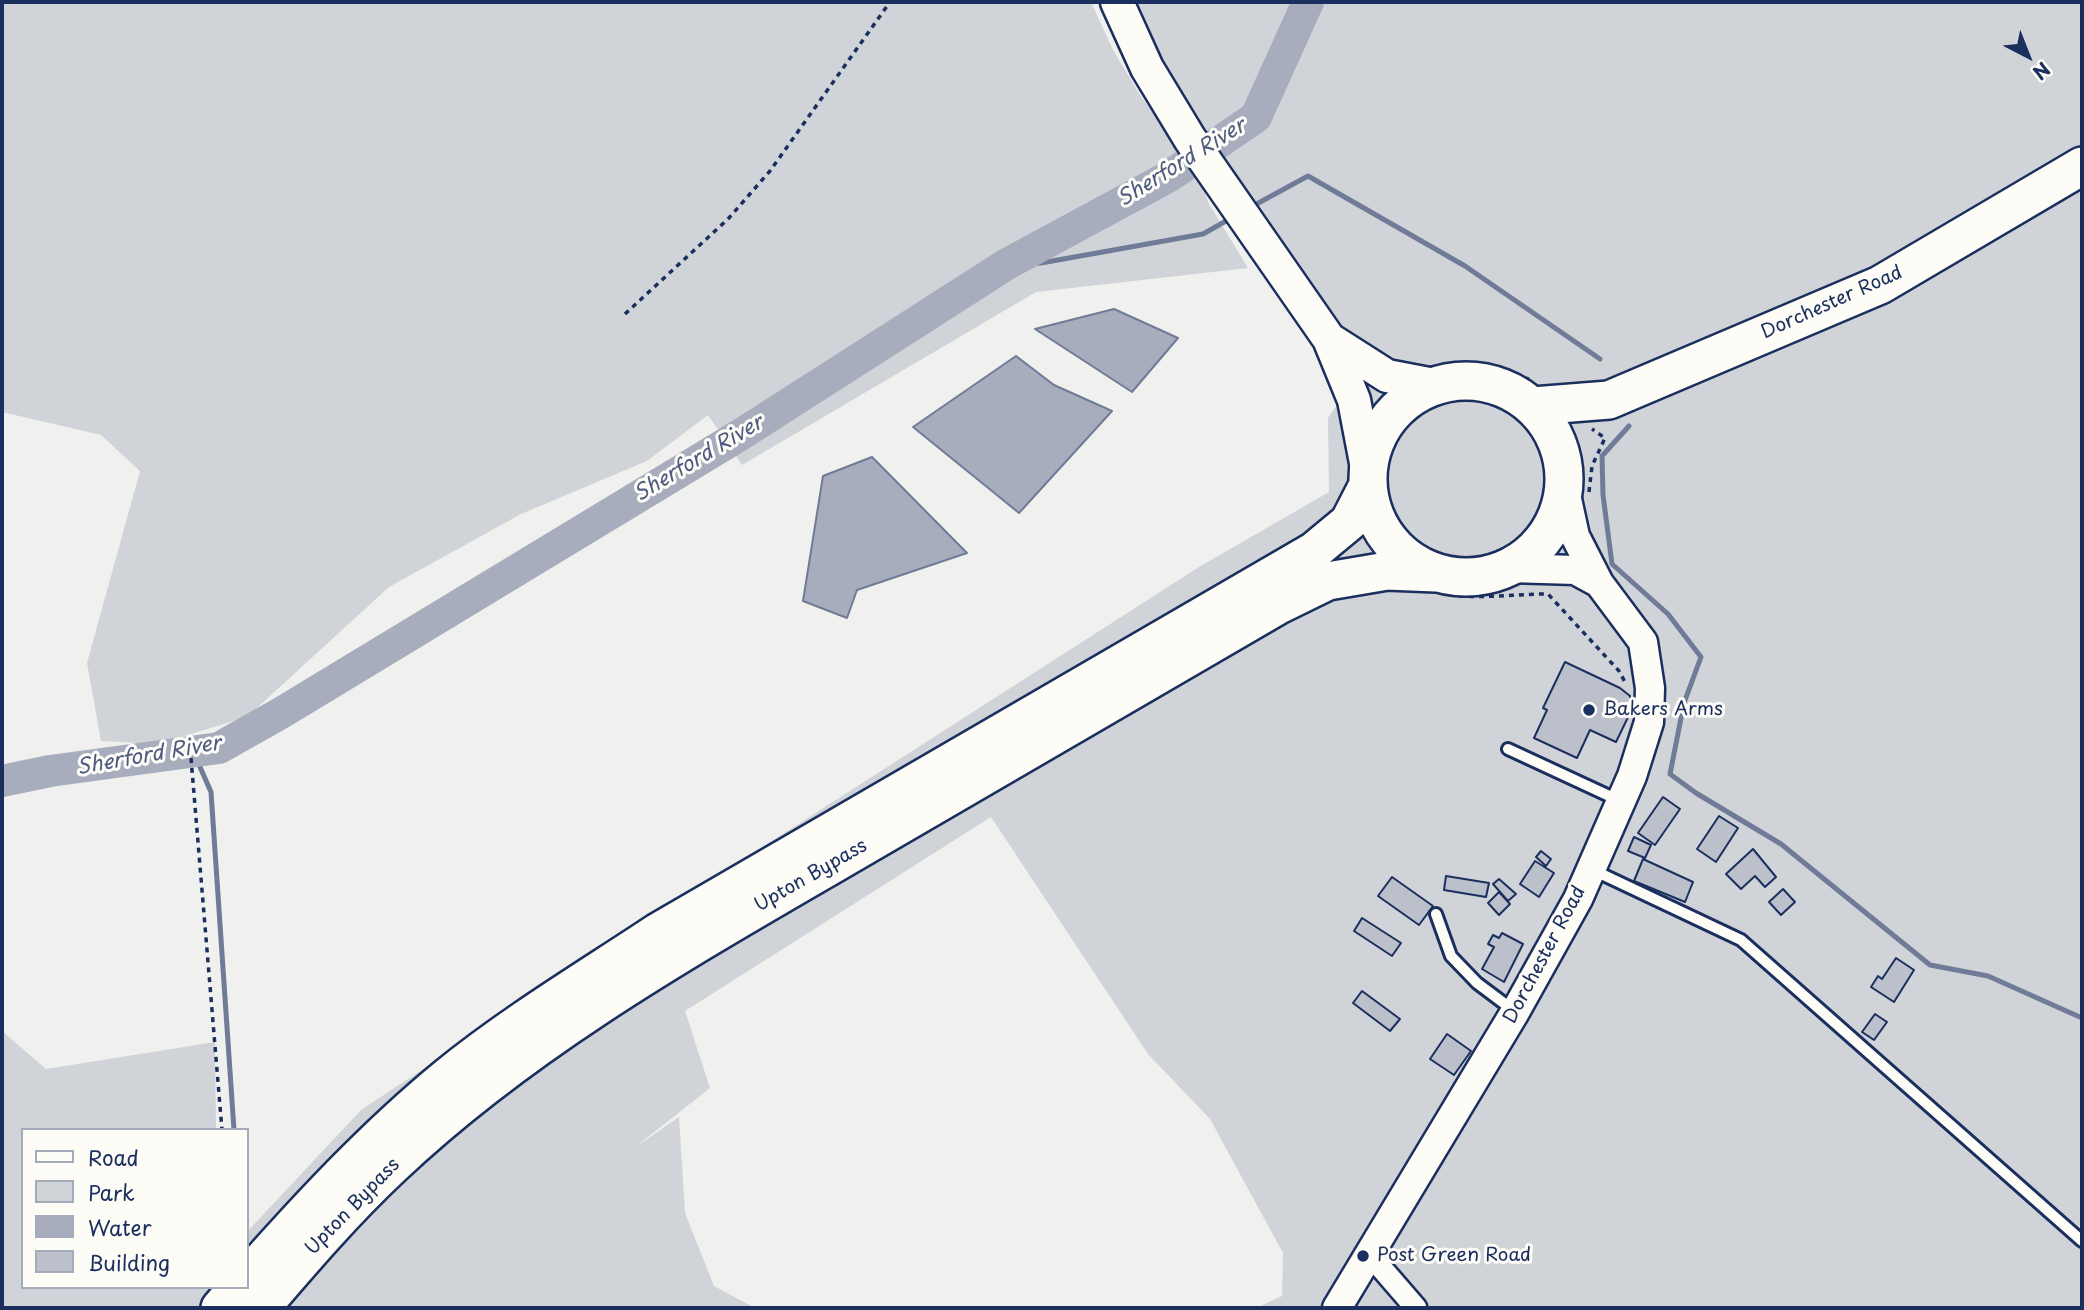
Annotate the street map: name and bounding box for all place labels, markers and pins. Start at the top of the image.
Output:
place label: Bakers Arms [1603,699,1723,721]
marker: Bakers Arms [1581,702,1597,718]
place label: Post Green Road [1377,1245,1531,1267]
marker: Post Green Road [1355,1248,1371,1264]

